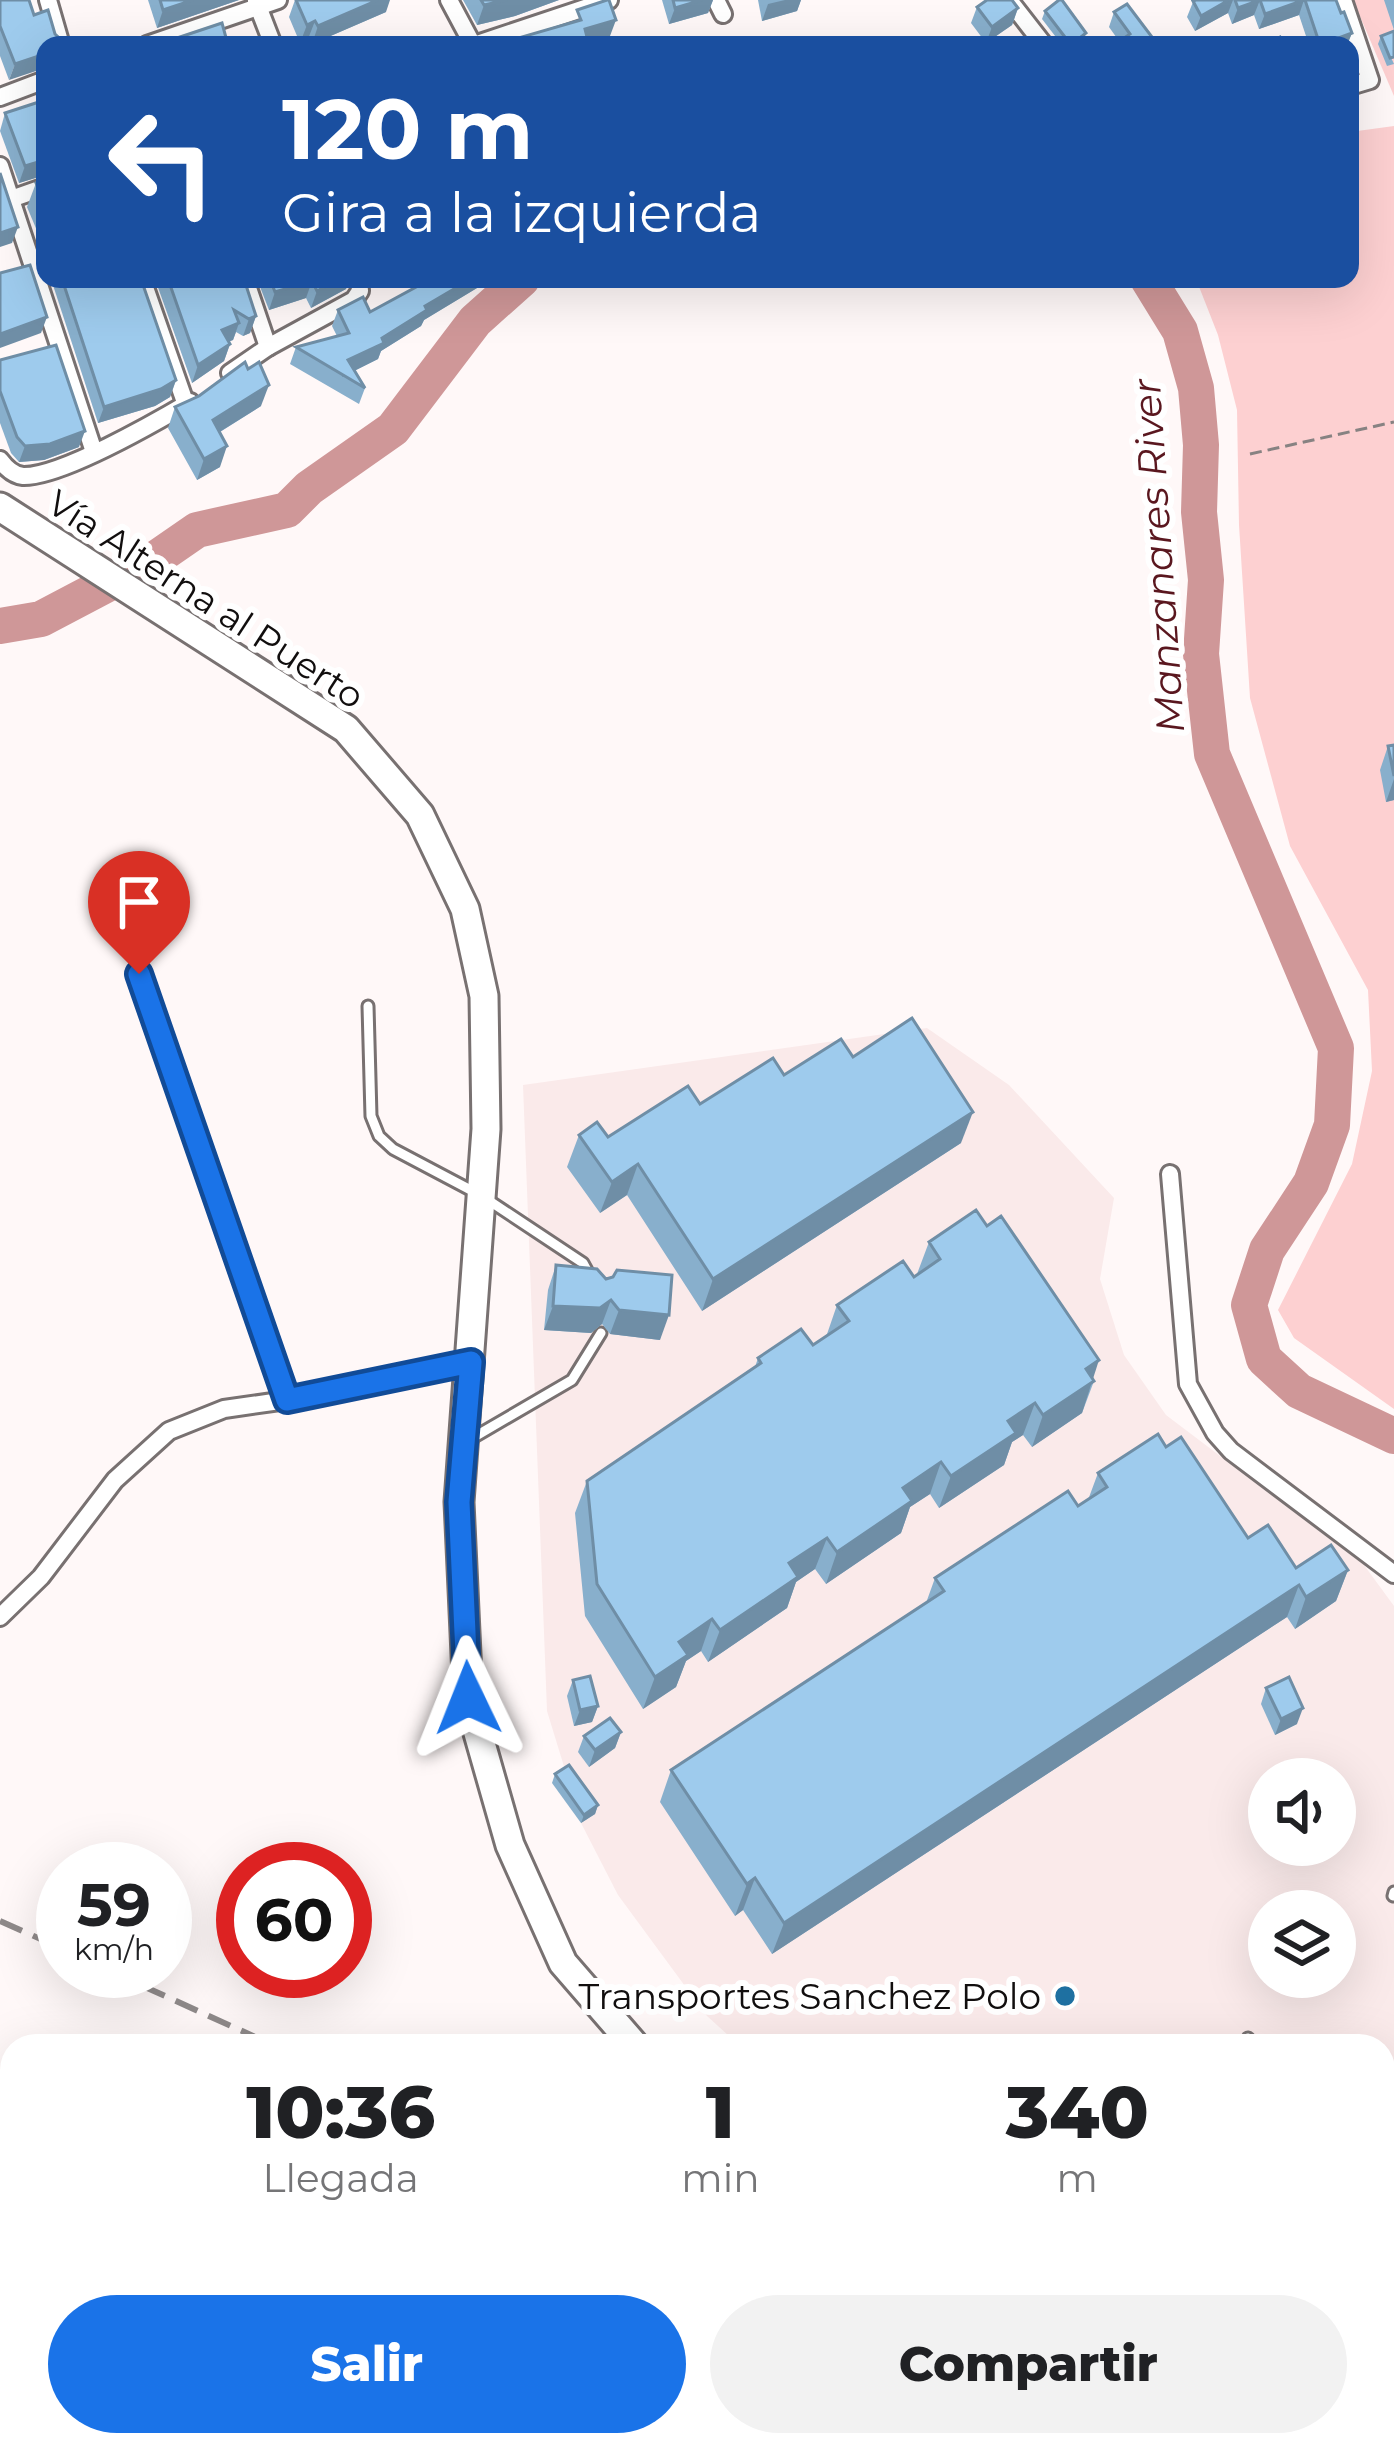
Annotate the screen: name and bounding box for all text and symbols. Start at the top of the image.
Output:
text: 120 m [282,78,533,180]
icon: left [84,84,240,240]
text: Gira a la izquierda [282,180,761,246]
water label: Manzanares River [1122,376,1194,735]
street label: Vía Alterna al Puerto [39,480,373,718]
pin [88,851,190,974]
icon: arrive [106,869,172,935]
position arrow [405,1635,531,1761]
map controls [1248,1758,1356,1998]
button: sound [1248,1758,1356,1866]
speed limit sign: 60 [216,1842,372,1998]
text: 59 [77,1868,151,1941]
button: layers [1248,1890,1356,1998]
text: km/h [74,1931,154,1968]
place label: Transportes Sanchez Polo [578,1974,1041,2018]
marker: Transportes Sanchez Polo [1052,1983,1078,2009]
text: 10:36 [246,2068,435,2156]
text: 1 [706,2068,735,2156]
text: 340 [1006,2068,1149,2156]
text: Llegada [263,2154,419,2202]
text: min [681,2154,760,2202]
text: m [1057,2154,1098,2202]
button: Salir [48,2295,686,2433]
button: Compartir [710,2295,1347,2433]

